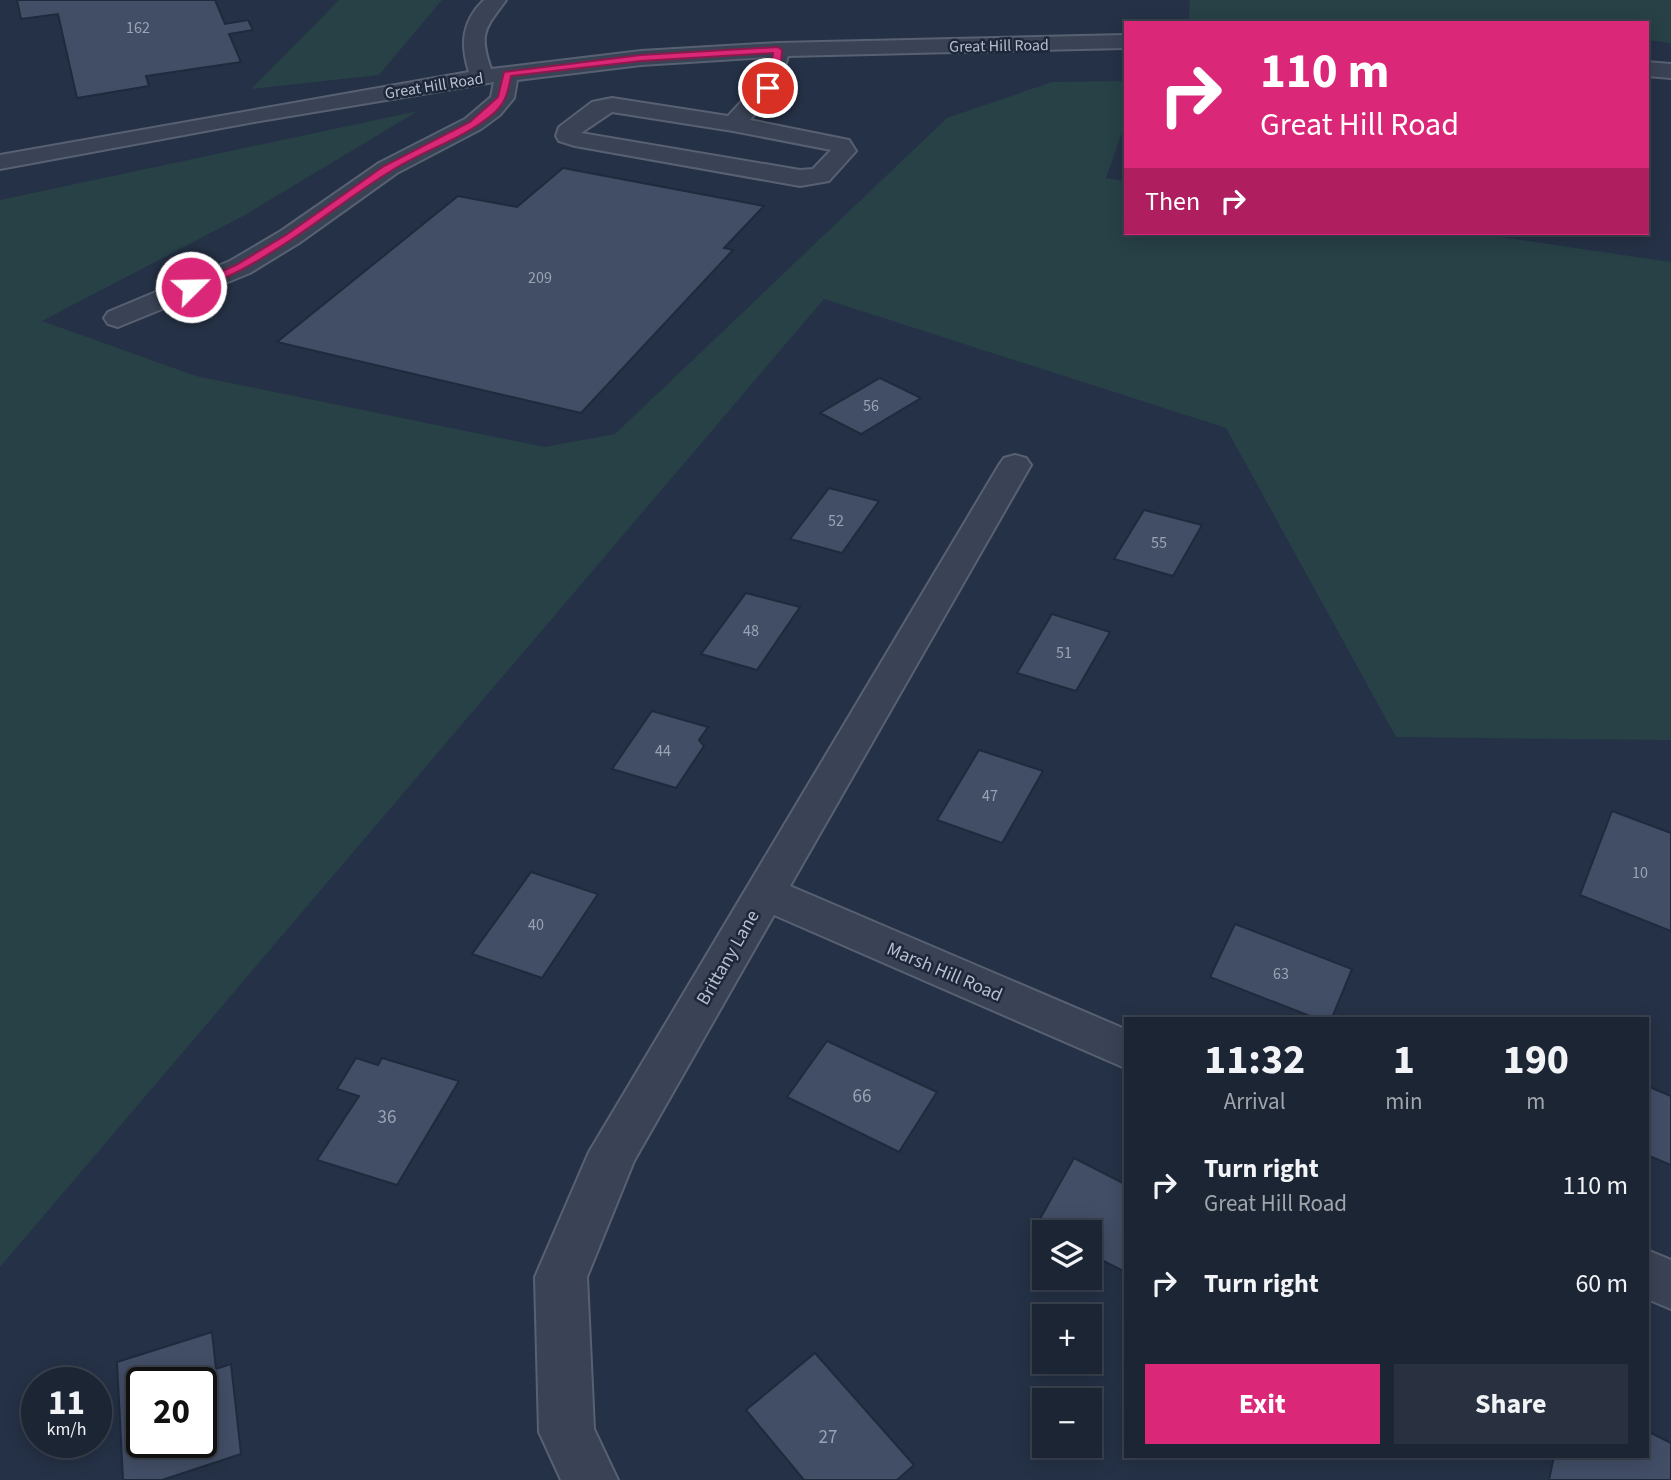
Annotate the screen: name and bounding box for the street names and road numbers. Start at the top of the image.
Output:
street label: Great Hill Road [949,34,1049,58]
street label: Great Hill Road [383,67,485,105]
street label: Brittany Lane [690,905,766,1010]
street label: Marsh Hill Road [882,936,1006,1009]

